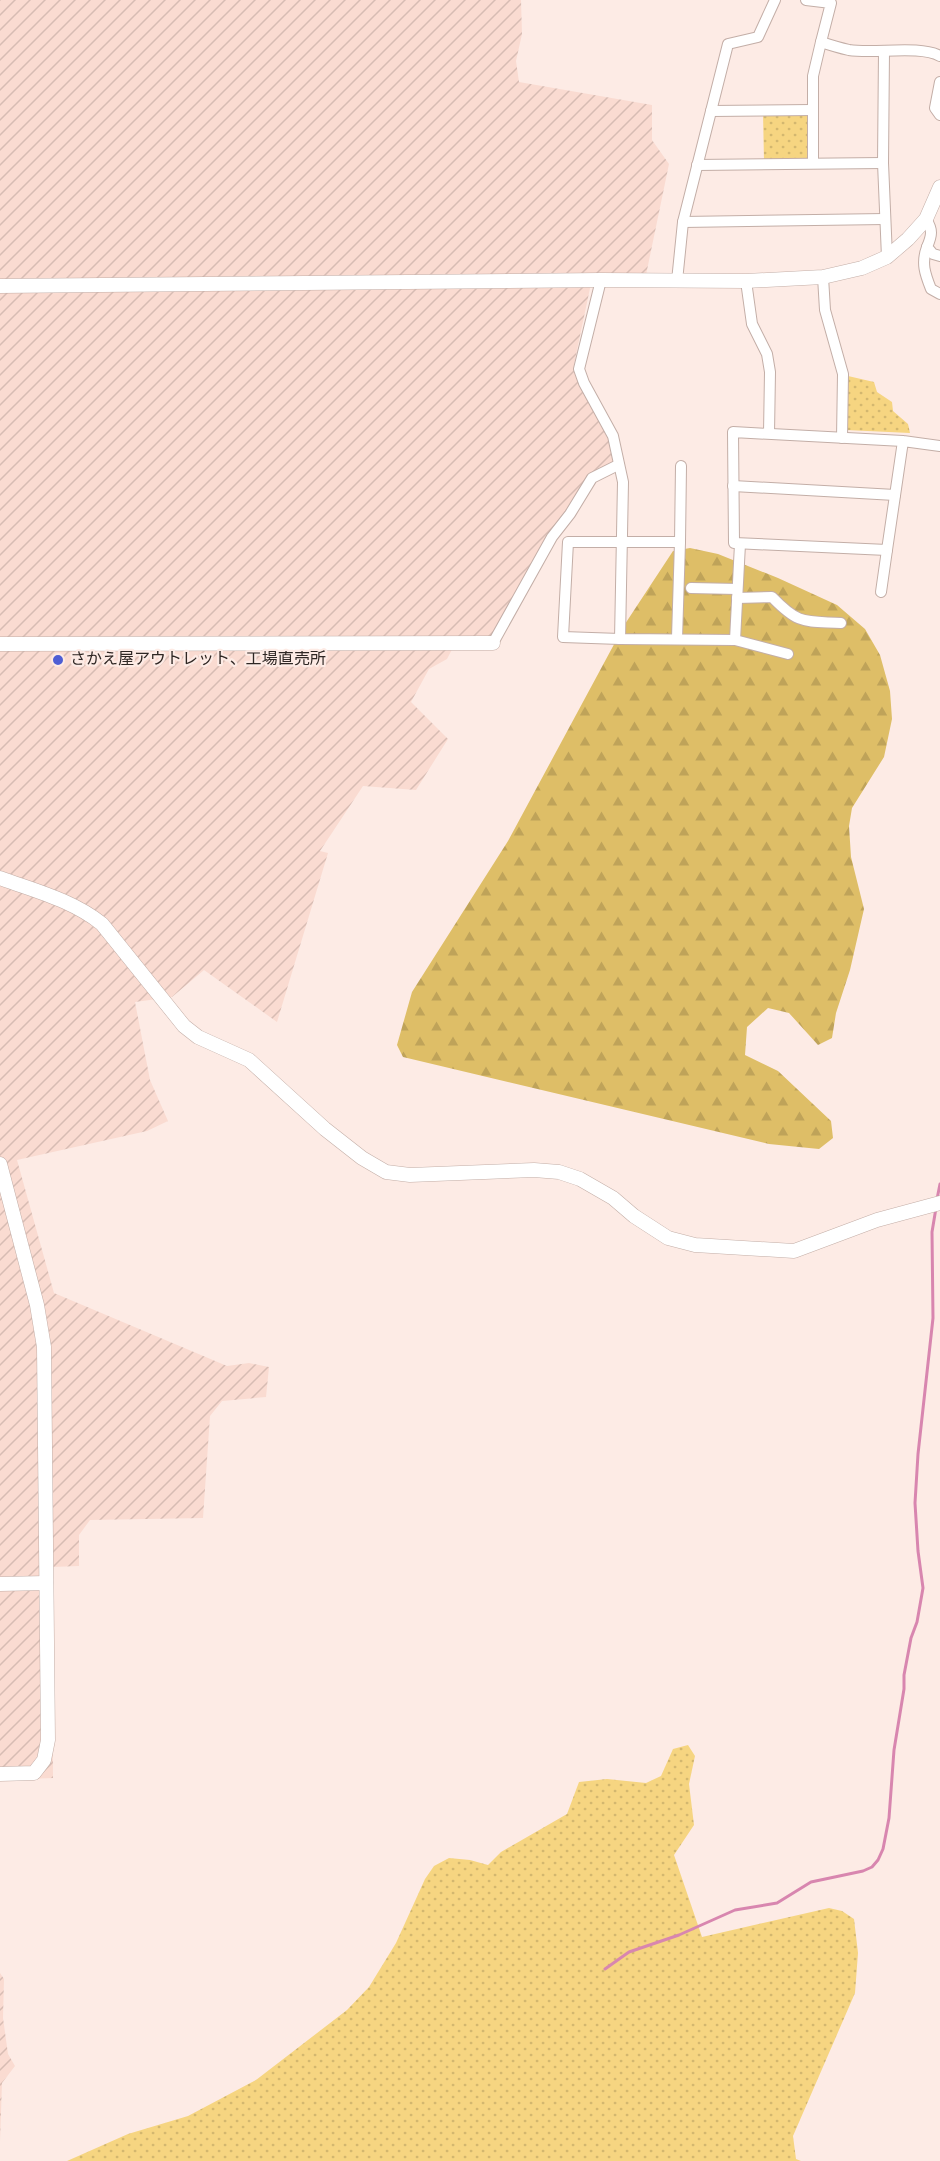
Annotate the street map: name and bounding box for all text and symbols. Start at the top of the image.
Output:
place label: さかえ屋アウトレット、工場直売所 [70,650,326,670]
marker: さかえ屋アウトレット、工場直売所 [51,653,65,667]

